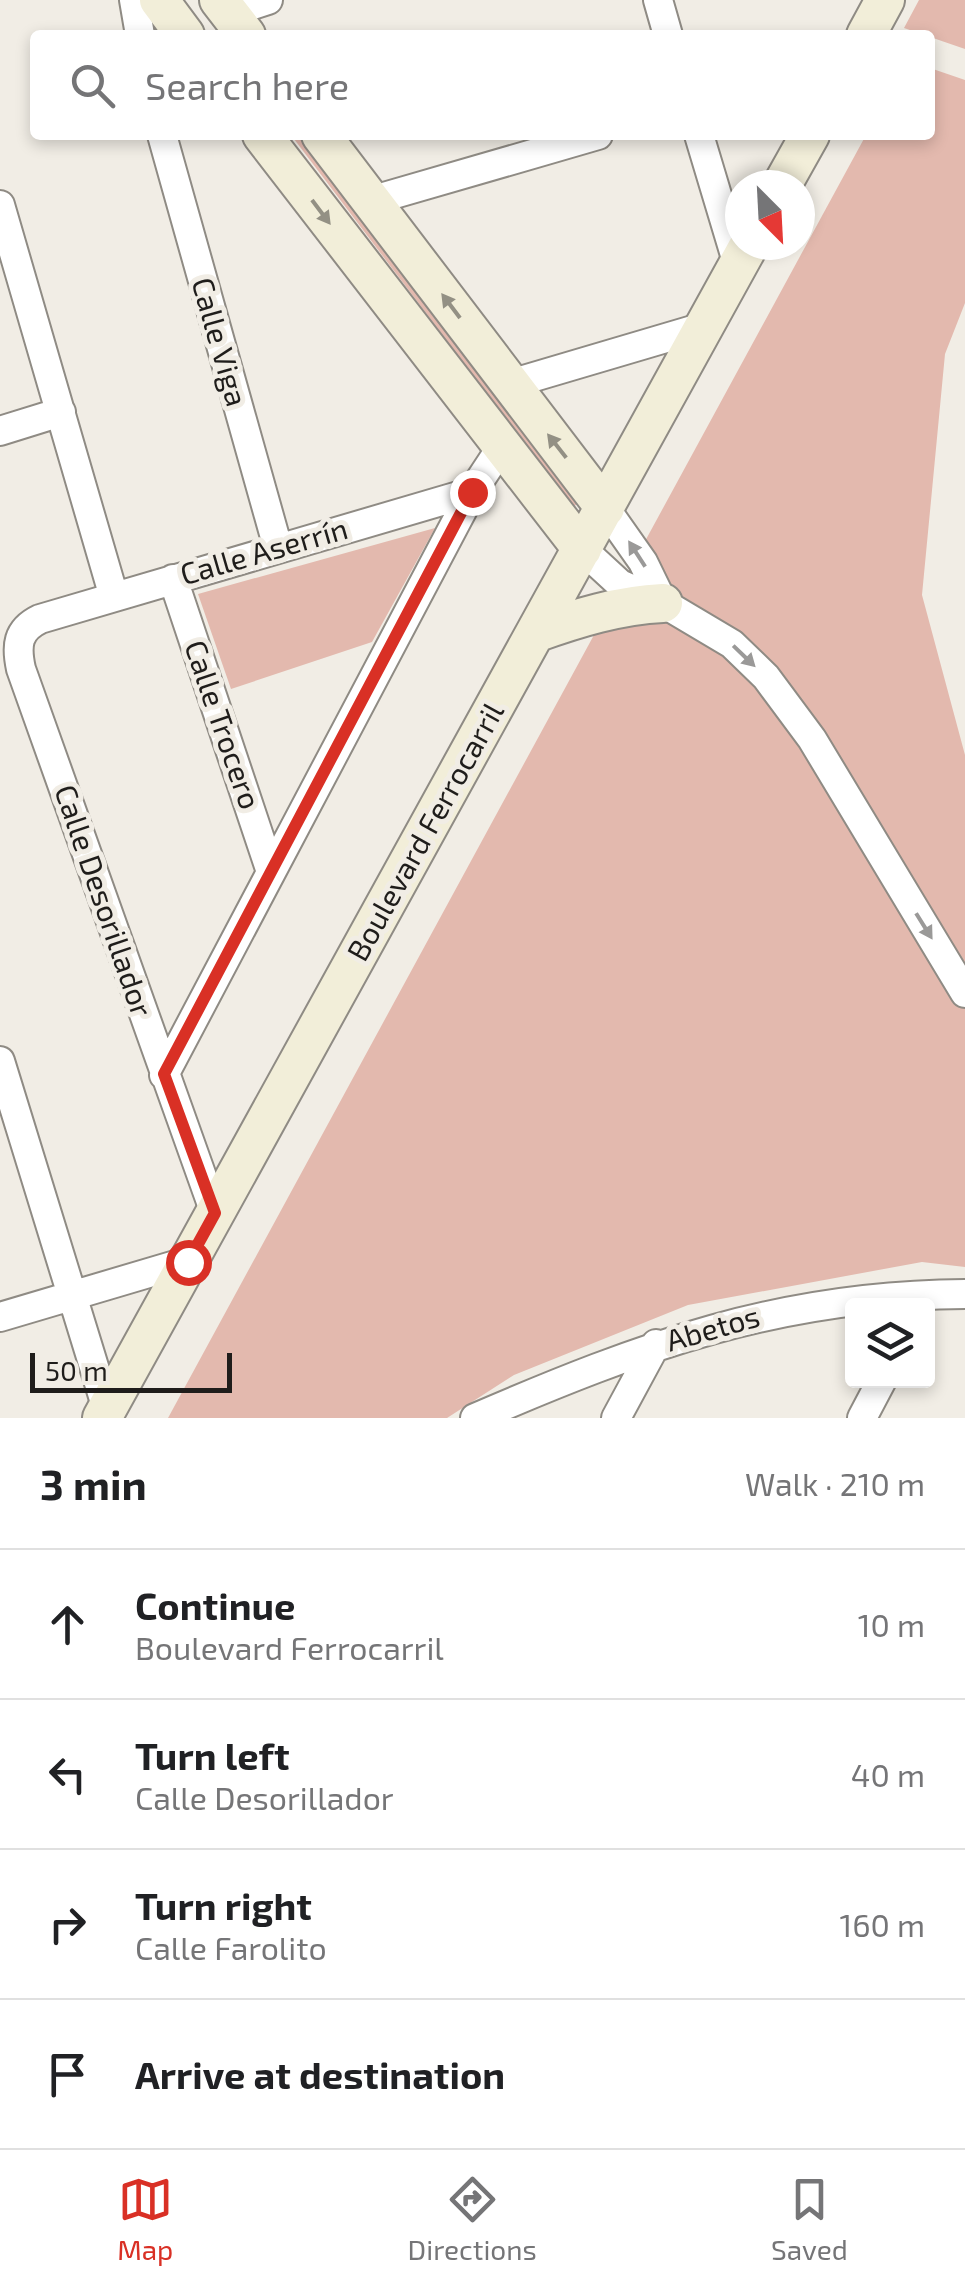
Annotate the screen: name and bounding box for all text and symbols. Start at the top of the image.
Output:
search box [30,30,935,140]
icon: search [65,58,120,113]
text: Search here [145,62,349,108]
north arrow [725,170,815,260]
one-way arrow [310,200,331,225]
street label: Calle Viga [185,273,256,410]
one-way arrow [440,294,461,320]
one-way arrow [548,433,568,459]
route end [450,470,496,516]
street label: Calle Aserrín [176,509,351,591]
one-way arrow [628,540,646,567]
street label: Calle Trocero [178,635,270,813]
one-way arrow [732,644,756,667]
street label: Boulevard Ferrocarril [338,696,510,966]
street label: Calle Desorillador [48,780,161,1021]
one-way arrow [915,912,932,940]
route start [166,1240,212,1286]
street label: Abetos [662,1297,763,1358]
map controls [845,1298,935,1388]
button: layers [845,1298,935,1388]
scale bar [30,1348,232,1392]
text: 50 m [45,1353,108,1387]
text: 3 min [40,1458,147,1508]
text: Walk · 210 m [745,1464,925,1502]
text: Continue [135,1582,295,1628]
icon: ahead [40,1597,95,1652]
text: 10 m [858,1605,925,1643]
text: Boulevard Ferrocarril [135,1628,444,1666]
text: Turn left [135,1732,290,1778]
icon: left [40,1747,95,1802]
text: 40 m [851,1755,925,1793]
text: Calle Desorillador [135,1778,394,1816]
text: Turn right [135,1882,312,1928]
icon: right [40,1897,95,1952]
text: 160 m [839,1905,925,1943]
text: Calle Farolito [135,1928,327,1966]
icon: arrive [40,2047,95,2102]
text: Arrive at destination [135,2051,505,2097]
tab: Map [117,2172,173,2266]
tab: Directions [408,2172,537,2266]
tab: Saved [771,2172,848,2266]

